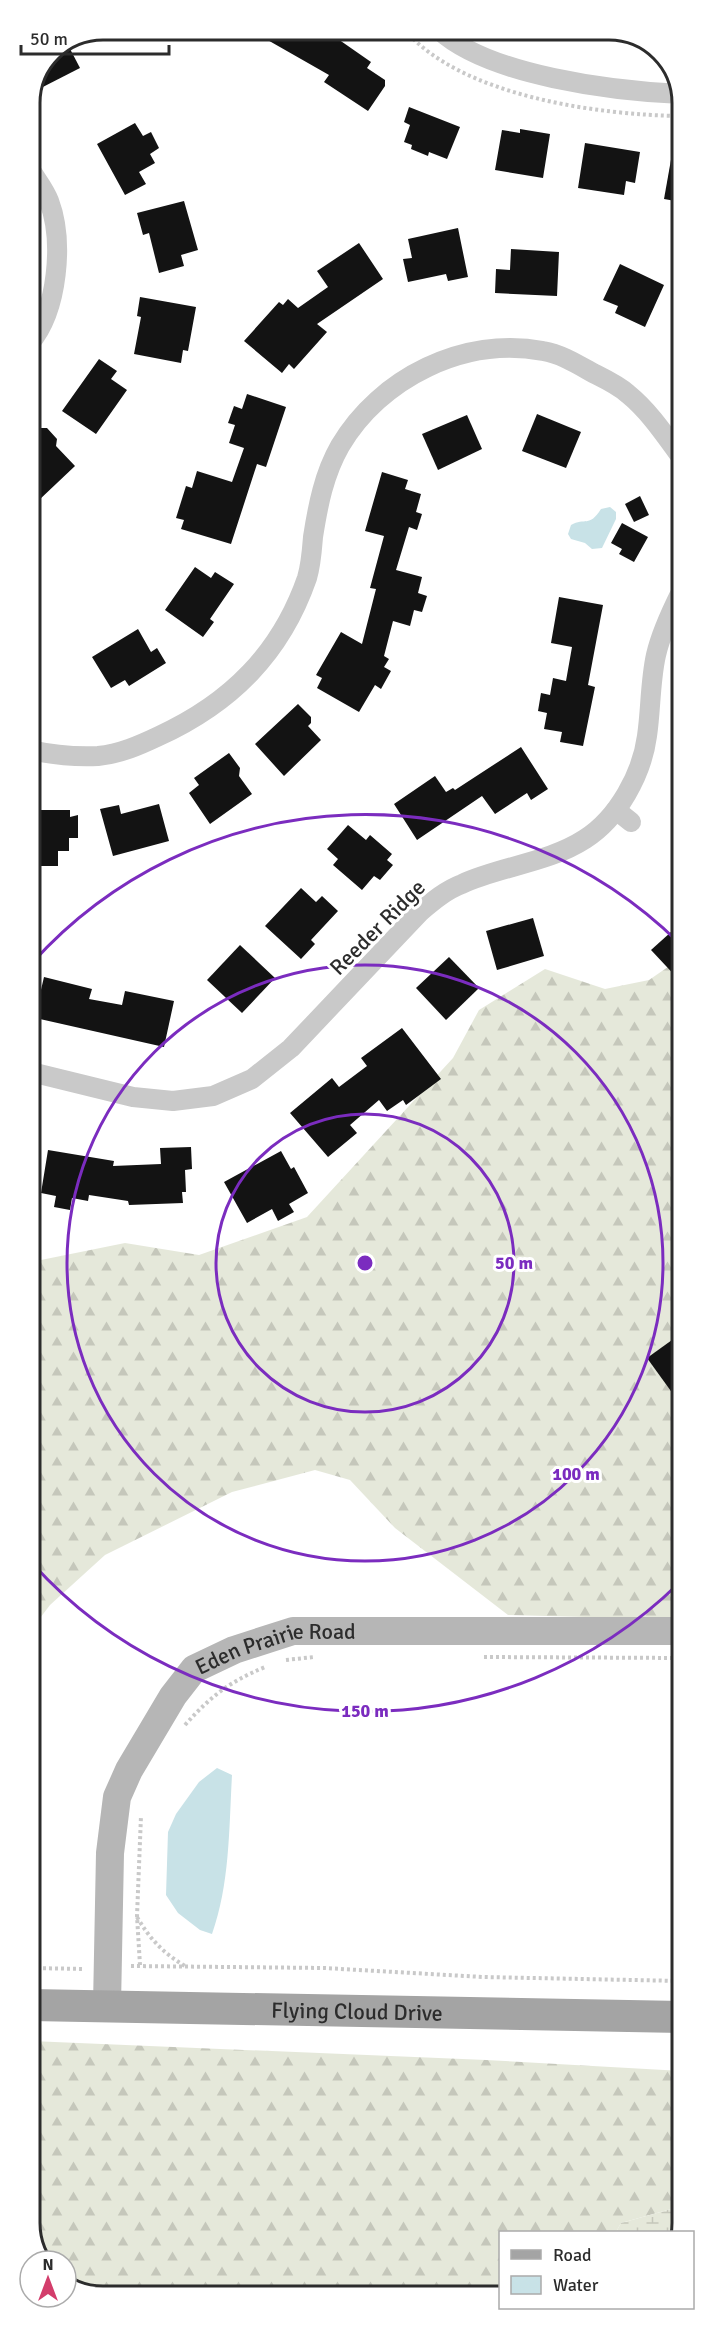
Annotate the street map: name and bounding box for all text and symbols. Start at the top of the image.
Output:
scale bar [21,18,170,56]
text: 50 m [30,28,68,50]
street label: Reeder Ridge [324,874,431,981]
text: 50 m [495,1252,533,1274]
centre of rings [355,1253,375,1273]
text: 100 m [552,1463,600,1485]
street label: Eden Prairie Road [191,1618,356,1681]
text: 150 m [341,1700,389,1722]
street label: Flying Cloud Drive [271,1996,443,2027]
legend [499,2231,694,2309]
text: Road [553,2244,592,2266]
north arrow [18,2249,78,2309]
text: N [42,2255,54,2275]
text: Water [553,2274,599,2296]

